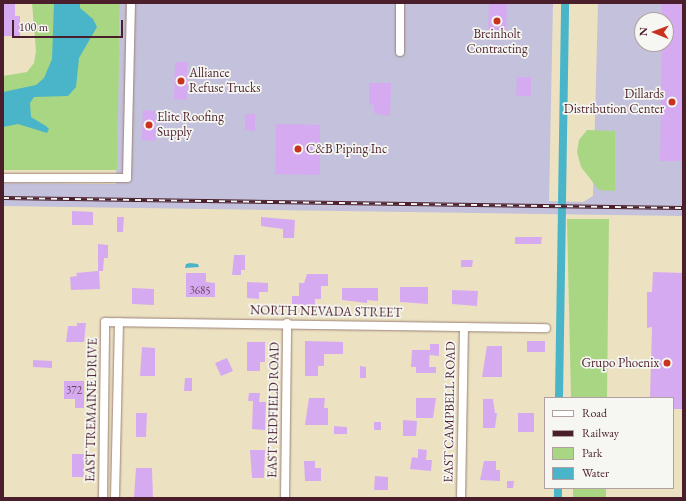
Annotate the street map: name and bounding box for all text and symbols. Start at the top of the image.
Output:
scale bar [14,12,125,38]
north arrow [634,12,674,52]
marker: Breinholt Contracting [492,16,502,26]
text: 100 m [19,19,48,35]
place label: Breinholt Contracting [466,27,528,58]
text: N [636,27,650,36]
place label: Alliance Refuse Trucks [189,66,260,97]
marker: Alliance Refuse Trucks [176,76,186,86]
place label: Dillards Distribution Center [564,87,664,118]
marker: Dillards Distribution Center [667,97,677,107]
place label: Elite Roofing Supply [157,110,224,141]
marker: Elite Roofing Supply [144,120,154,130]
place label: C&B Piping Inc [306,141,387,157]
marker: C&B Piping Inc [293,144,303,154]
house number: 3685 [189,283,211,297]
street label: NORTH NEVADA STREET [250,303,402,321]
street label: EAST TREMAINE DRIVE [83,338,101,482]
street label: EAST CAMPBELL ROAD [441,341,459,483]
street label: EAST REDFIELD ROAD [265,342,283,478]
place label: Grupo Phoenix [582,355,659,371]
marker: Grupo Phoenix [662,358,672,368]
house number: 372 [66,383,82,397]
legend [544,397,674,489]
text: Road [582,405,607,421]
text: Railway [582,425,619,441]
text: Park [582,445,602,461]
text: Water [582,465,609,481]

